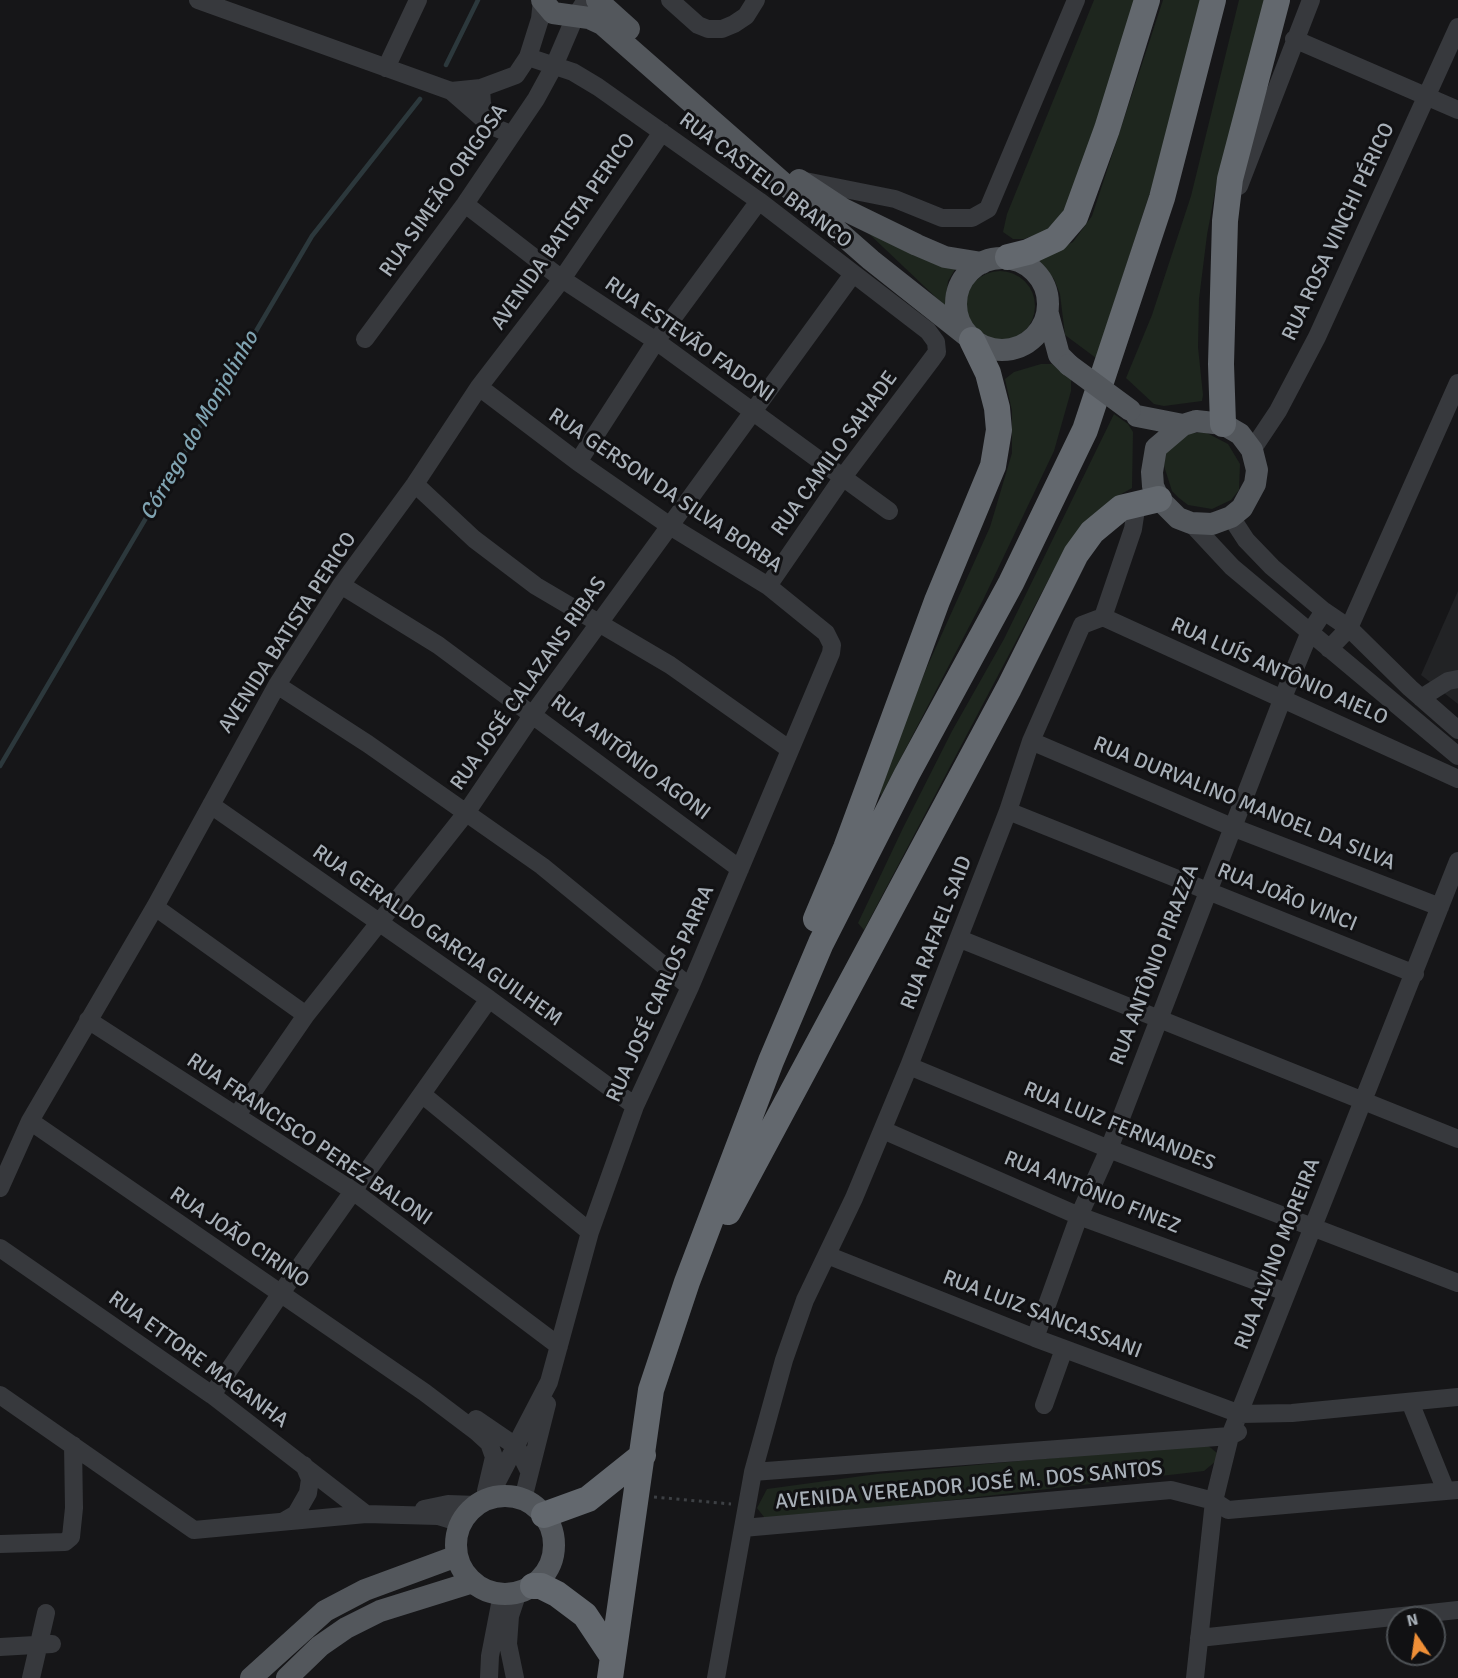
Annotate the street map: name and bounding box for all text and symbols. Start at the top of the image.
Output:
street label: RUA SIMEÃO ORIGOSA [375,100,513,282]
street label: RUA CASTELO BRANCO [674,108,856,254]
street label: RUA ROSA VINCHI PÉRICO [1277,119,1401,345]
street label: AVENIDA BATISTA PERICO [486,129,642,335]
street label: RUA ESTEVÃO FADONI [599,272,779,408]
water label: Córrego do Monjolinho [135,327,265,525]
street label: RUA CAMILO SAHADE [767,367,903,541]
street label: RUA GERSON DA SILVA BORBA [543,403,787,579]
street label: AVENIDA BATISTA PERICO [214,528,362,738]
street label: RUA JOSÉ CALAZANS RIBAS [446,572,612,796]
street label: RUA LUÍS ANTÔNIO AIELO [1167,613,1391,731]
street label: RUA ANTÔNIO AGONI [545,690,715,826]
street label: RUA DURVALINO MANOEL DA SILVA [1089,732,1399,876]
street label: RUA GERALDO GARCIA GUILHEM [307,840,567,1032]
street label: RUA RAFAEL SAID [896,852,978,1014]
street label: RUA JOÃO VINCI [1213,858,1361,938]
street label: RUA ANTÔNIO PIRAZZA [1105,861,1205,1069]
street label: RUA JOSÉ CARLOS PARRA [602,882,720,1106]
street label: RUA FRANCISCO PEREZ BALONI [182,1048,436,1232]
street label: RUA LUIZ FERNANDES [1020,1077,1218,1177]
street label: RUA ANTÔNIO FINEZ [1000,1146,1184,1240]
street label: RUA ALVINO MOREIRA [1230,1155,1326,1353]
street label: RUA JOÃO CIRINO [164,1182,314,1294]
street label: RUA LUIZ SANCASSANI [939,1265,1145,1365]
street label: RUA ETTORE MAGANHA [103,1286,293,1434]
street label: AVENIDA VEREADOR JOSÉ M. DOS SANTOS [774,1456,1164,1516]
north arrow [1386,1606,1446,1666]
text: N [1405,1609,1420,1631]

